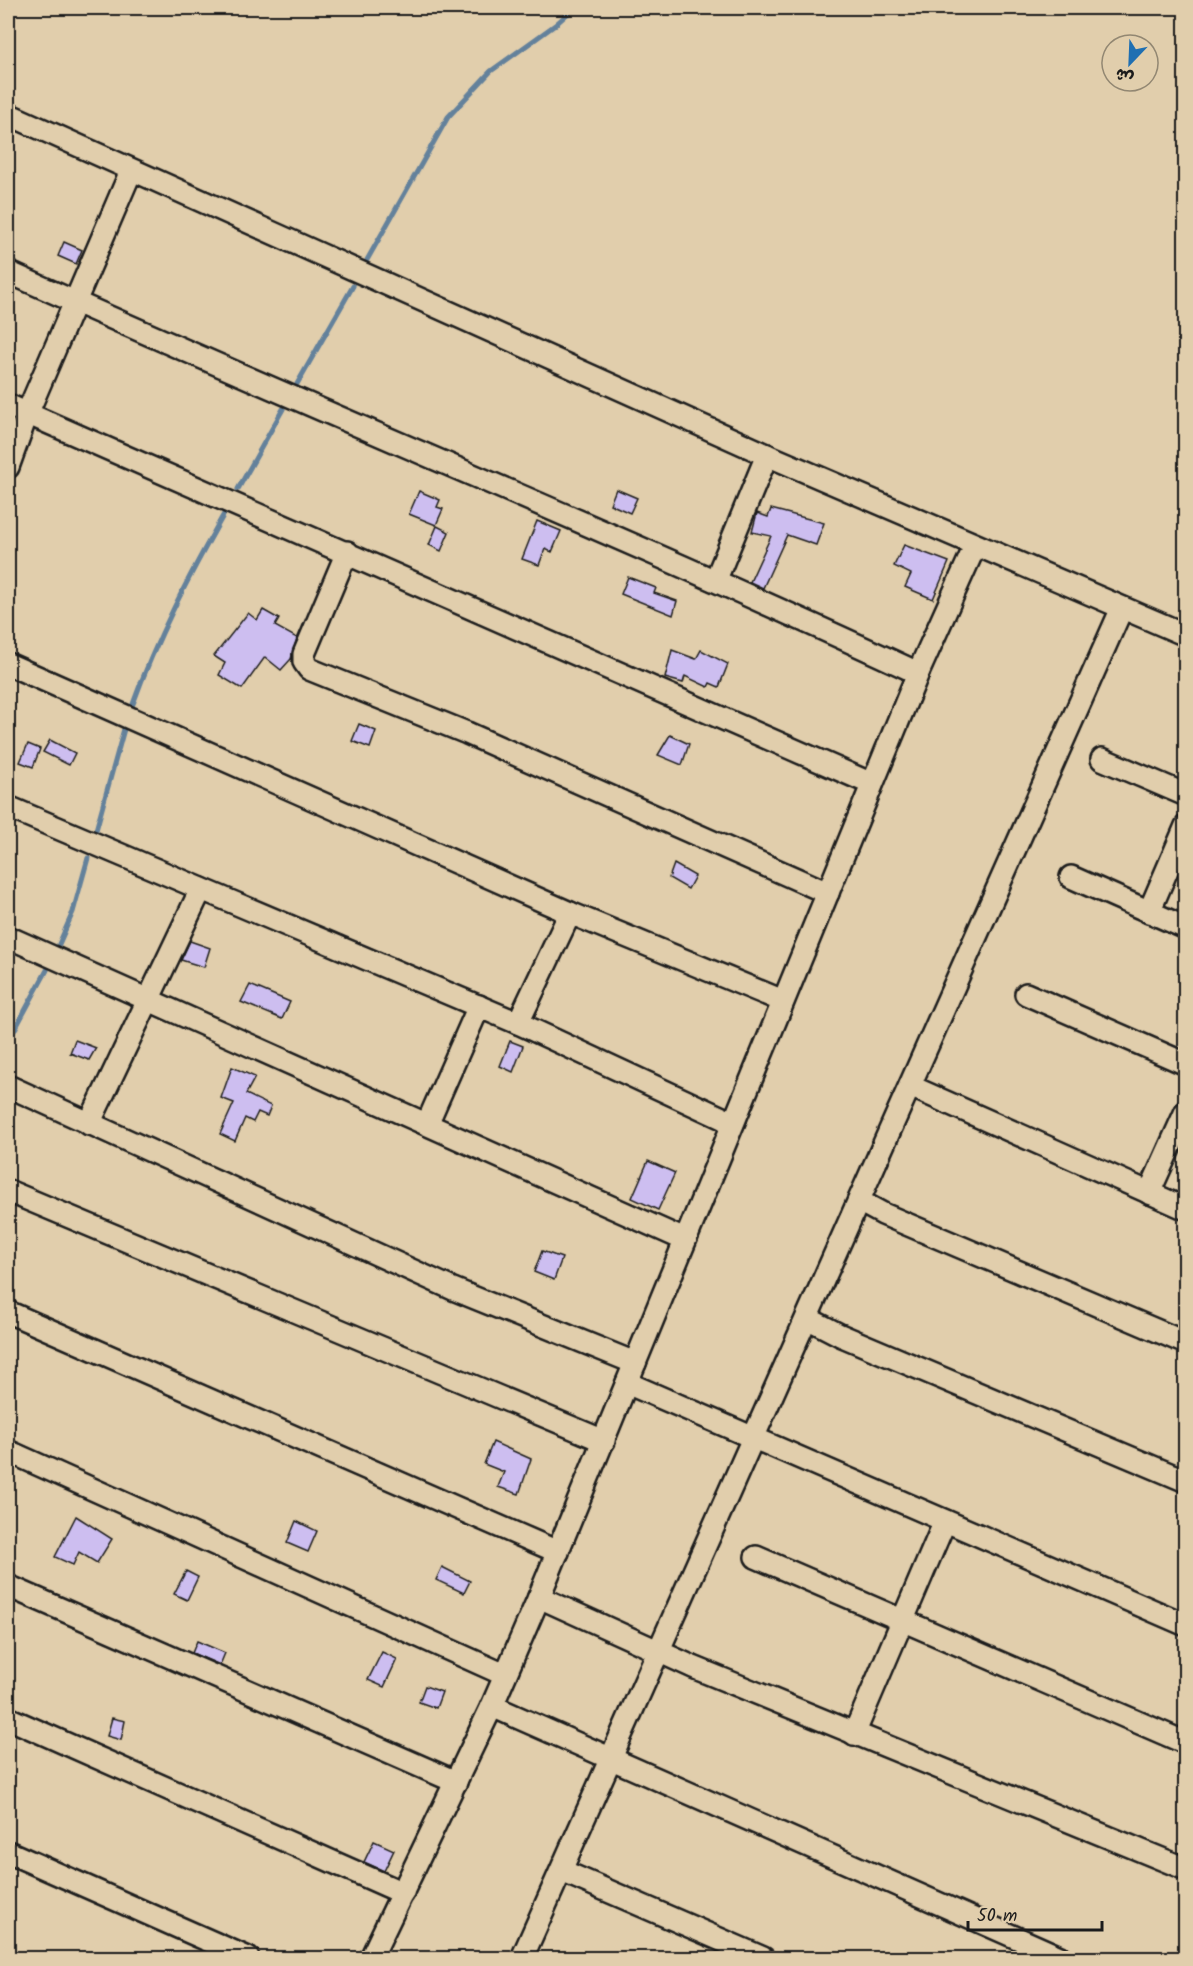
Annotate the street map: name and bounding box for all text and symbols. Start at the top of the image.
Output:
north arrow [1100,33,1160,93]
text: ش [1112,60,1138,90]
scale bar [968,1894,1102,1932]
text: 50 m [977,1902,1017,1931]

